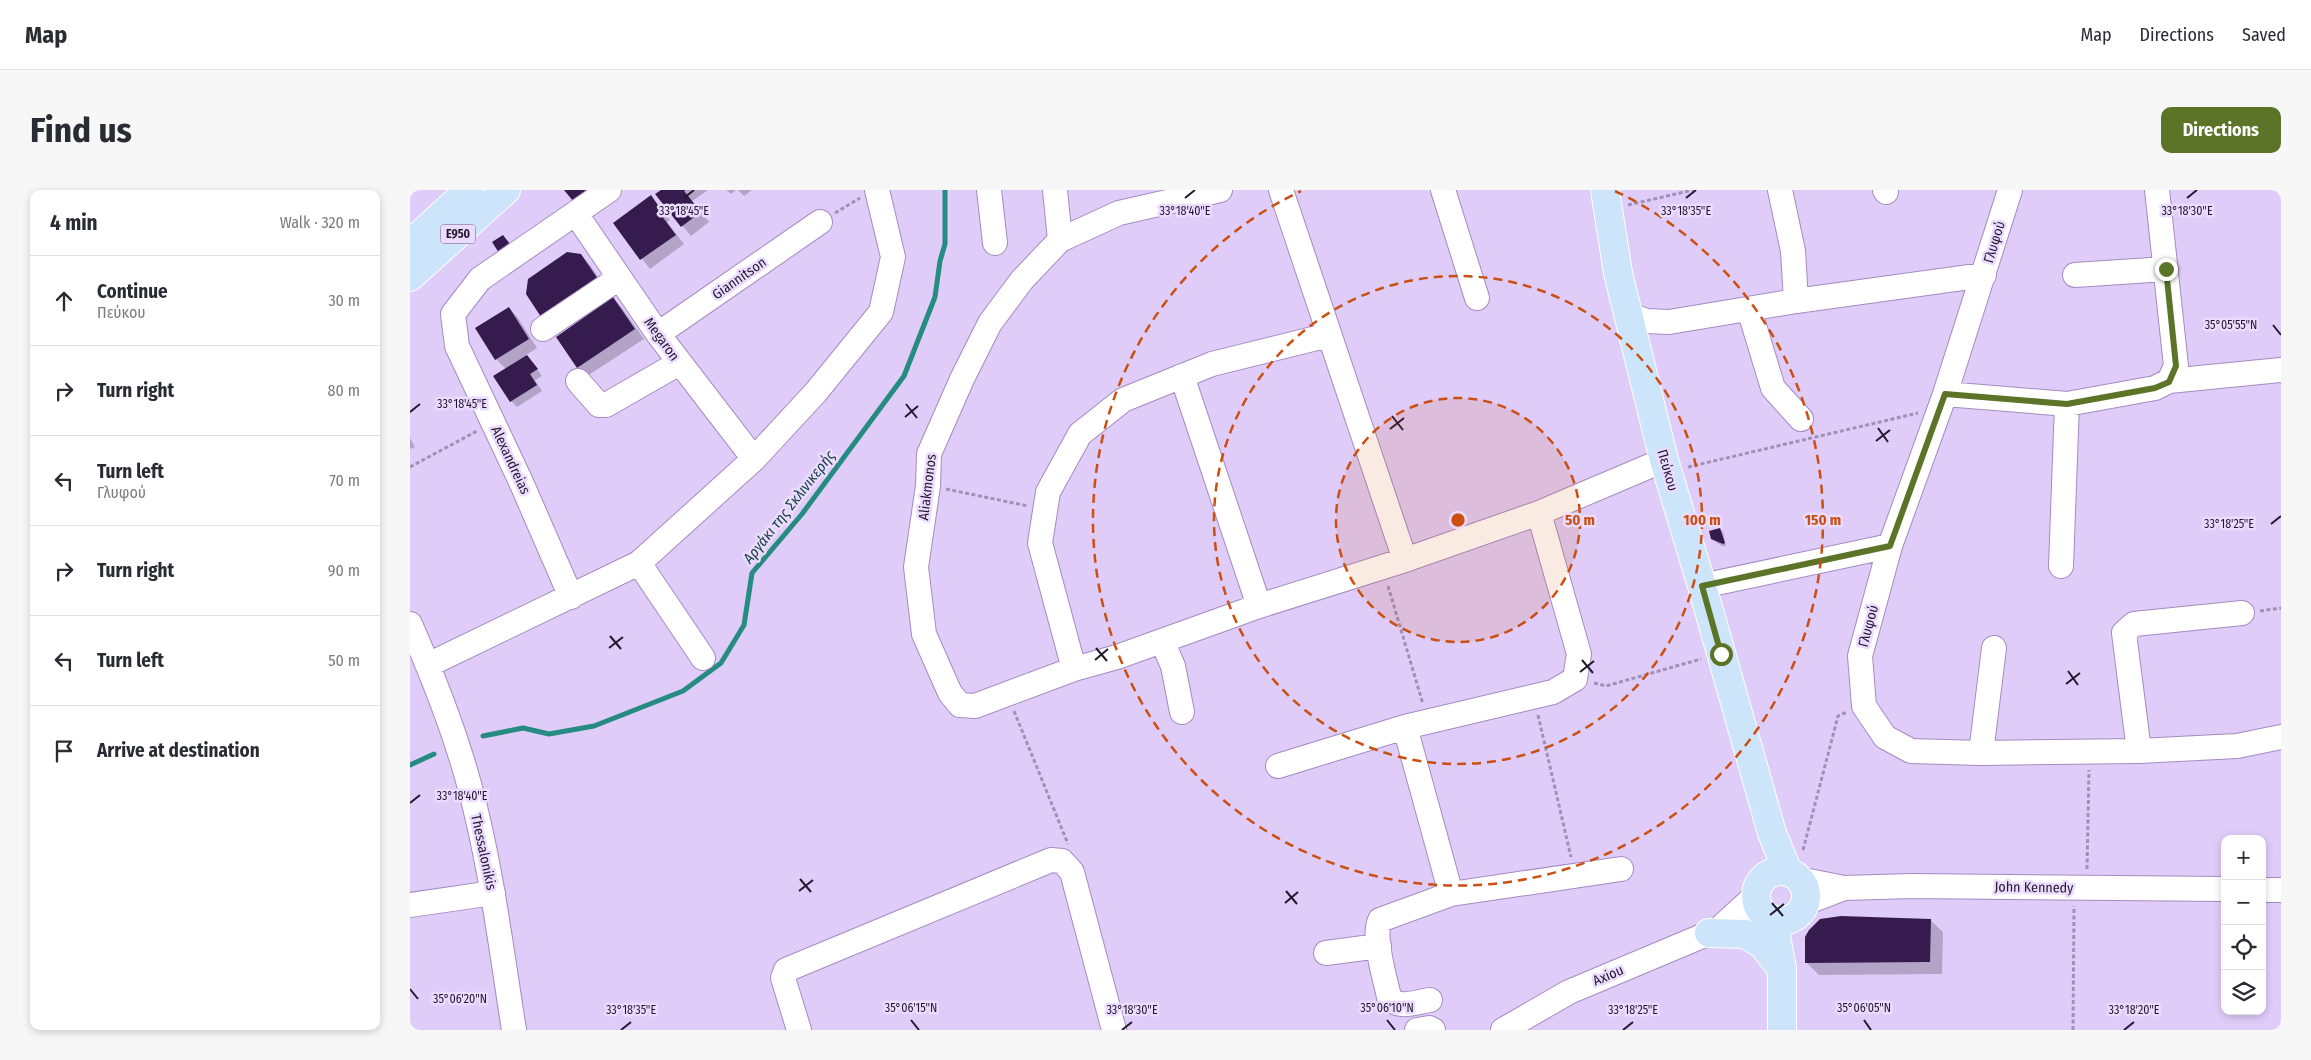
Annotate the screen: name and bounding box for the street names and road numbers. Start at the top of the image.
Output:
street label: Γλυφού [1980,219,2009,265]
road number: E950 [440,224,476,244]
street label: Giannitson [709,254,770,303]
street label: Megaron [640,314,683,364]
street label: Alexandreias [487,423,534,497]
street label: Πεύκου [1653,447,1682,493]
street label: Aliakmonos [915,453,940,521]
street label: Γλυφού [1855,603,1882,649]
street label: Thessalonikis [467,813,500,892]
street label: John Kennedy [1994,878,2074,897]
street label: Axiou [1590,961,1626,989]

